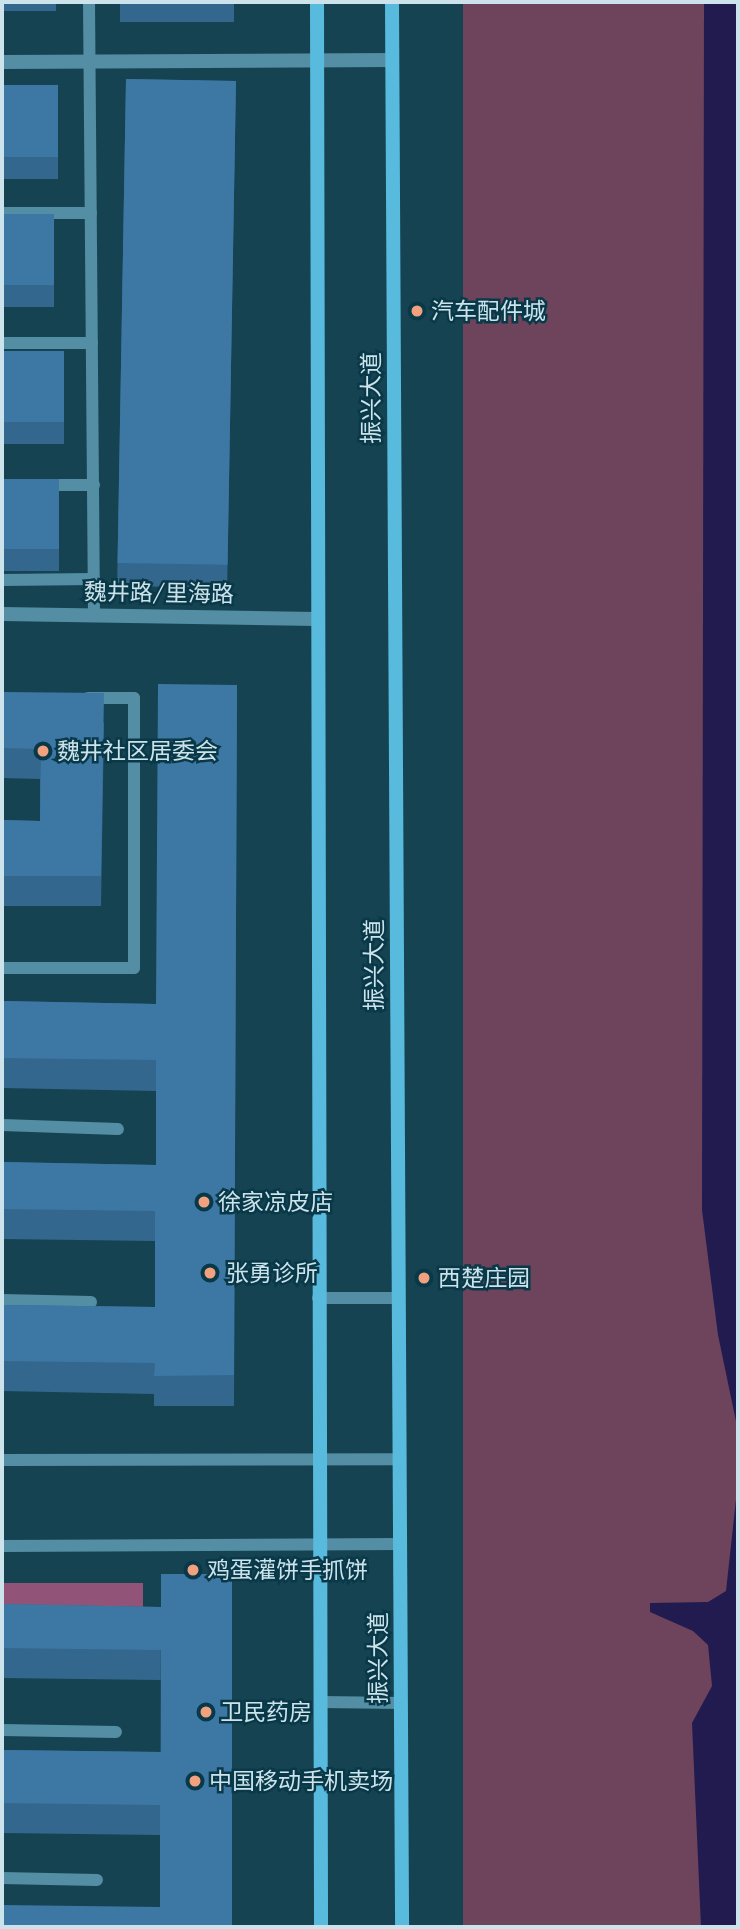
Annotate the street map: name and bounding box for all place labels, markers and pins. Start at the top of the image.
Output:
place label: 汽车配件城 [431,297,546,325]
marker: 汽车配件城 [409,303,425,319]
place label: 魏井社区居委会 [57,737,218,765]
marker: 魏井社区居委会 [35,743,51,759]
place label: 徐家凉皮店 [218,1188,333,1216]
marker: 徐家凉皮店 [196,1194,212,1210]
place label: 张勇诊所 [226,1259,318,1287]
marker: 张勇诊所 [200,1263,220,1283]
place label: 西楚庄园 [438,1264,530,1292]
marker: 西楚庄园 [416,1270,432,1286]
place label: 鸡蛋灌饼手抓饼 [207,1556,368,1584]
marker: 鸡蛋灌饼手抓饼 [185,1562,201,1578]
place label: 卫民药房 [220,1698,312,1726]
marker: 卫民药房 [198,1704,214,1720]
place label: 中国移动手机卖场 [209,1767,393,1795]
marker: 中国移动手机卖场 [187,1773,203,1789]

